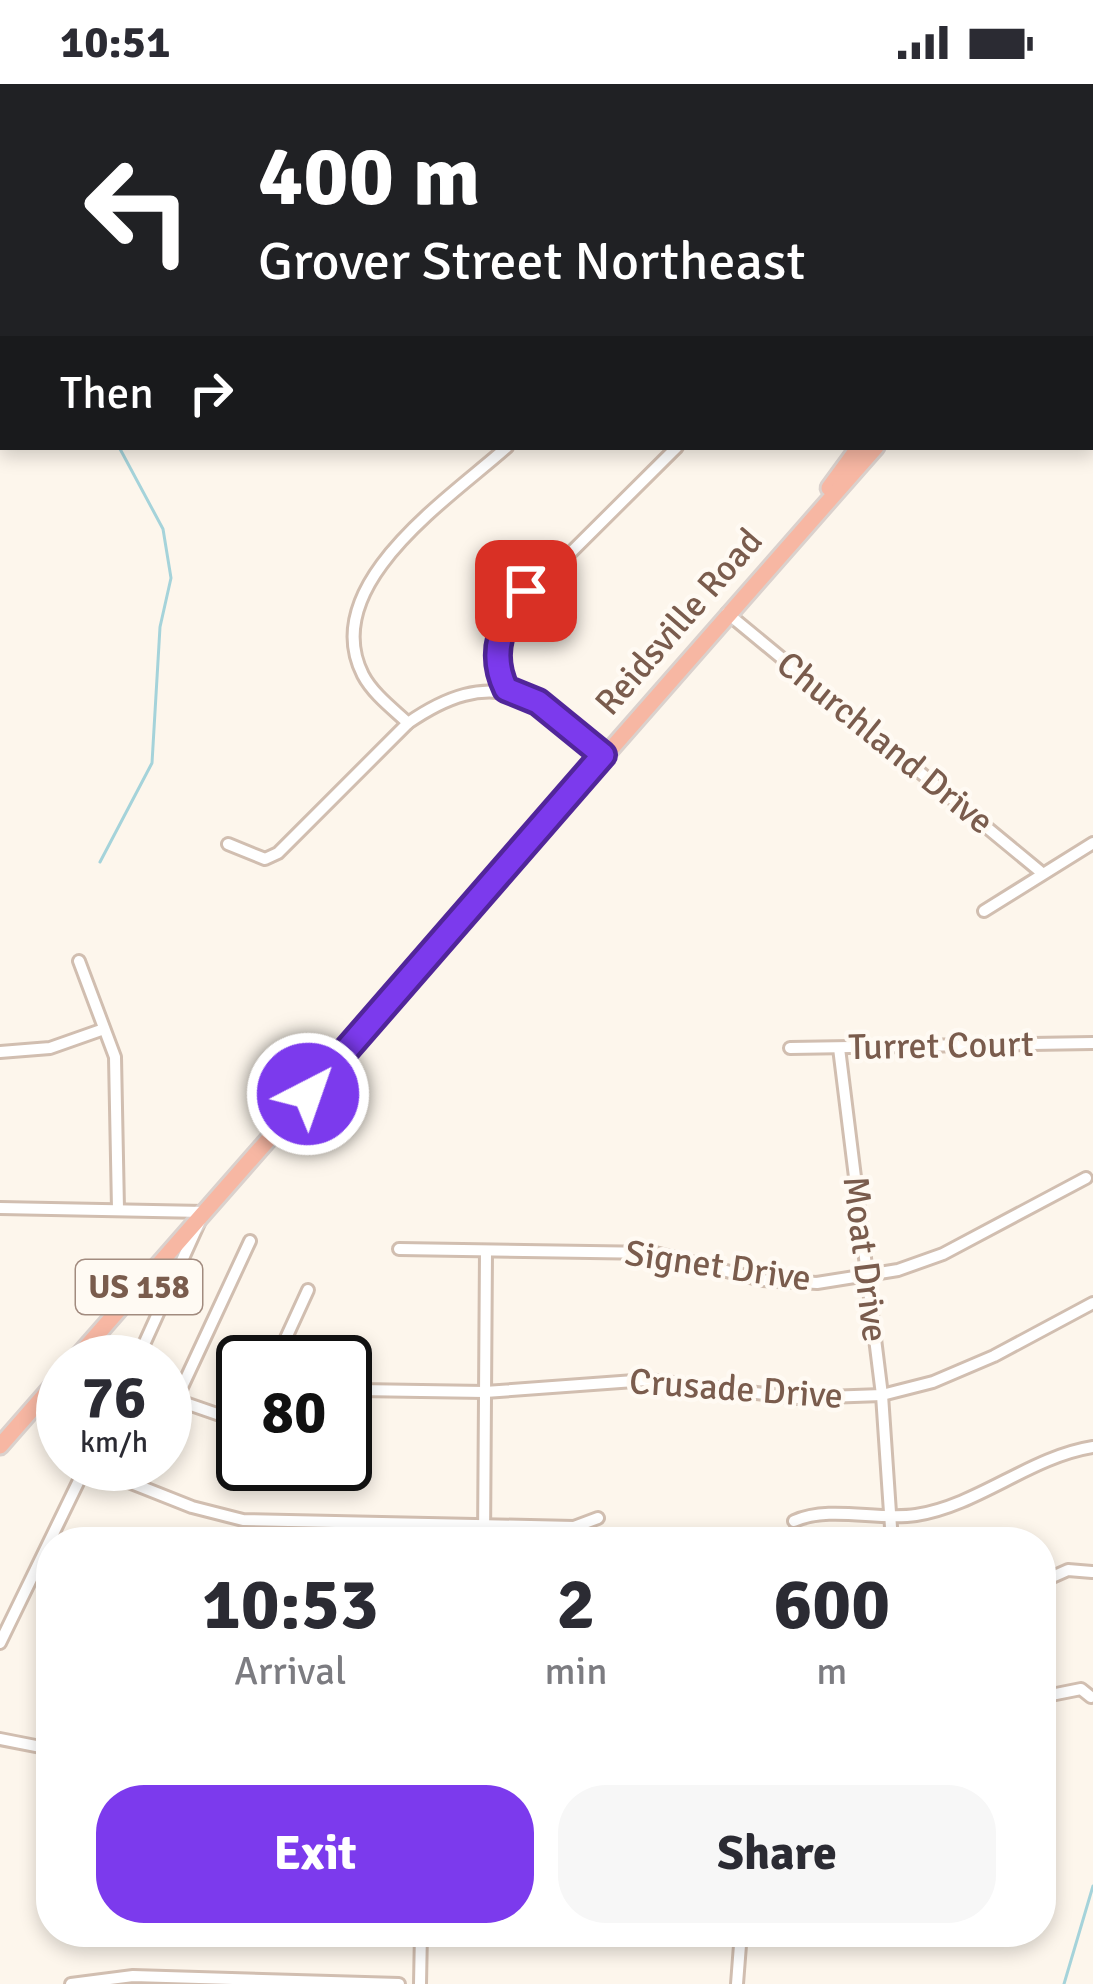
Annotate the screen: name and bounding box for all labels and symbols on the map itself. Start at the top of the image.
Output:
street label: Reidsville Road [586,519,772,725]
pin [475,540,577,642]
street label: Churchland Drive [767,642,1003,844]
street label: Turret Court [848,1022,1034,1070]
position arrow [245,1031,371,1157]
street label: Moat Drive [833,1174,897,1344]
street label: Signet Drive [622,1231,814,1301]
road number: US 158 [76,1260,202,1314]
speed limit sign: 80 [216,1335,372,1491]
street label: Crusade Drive [628,1359,844,1419]

